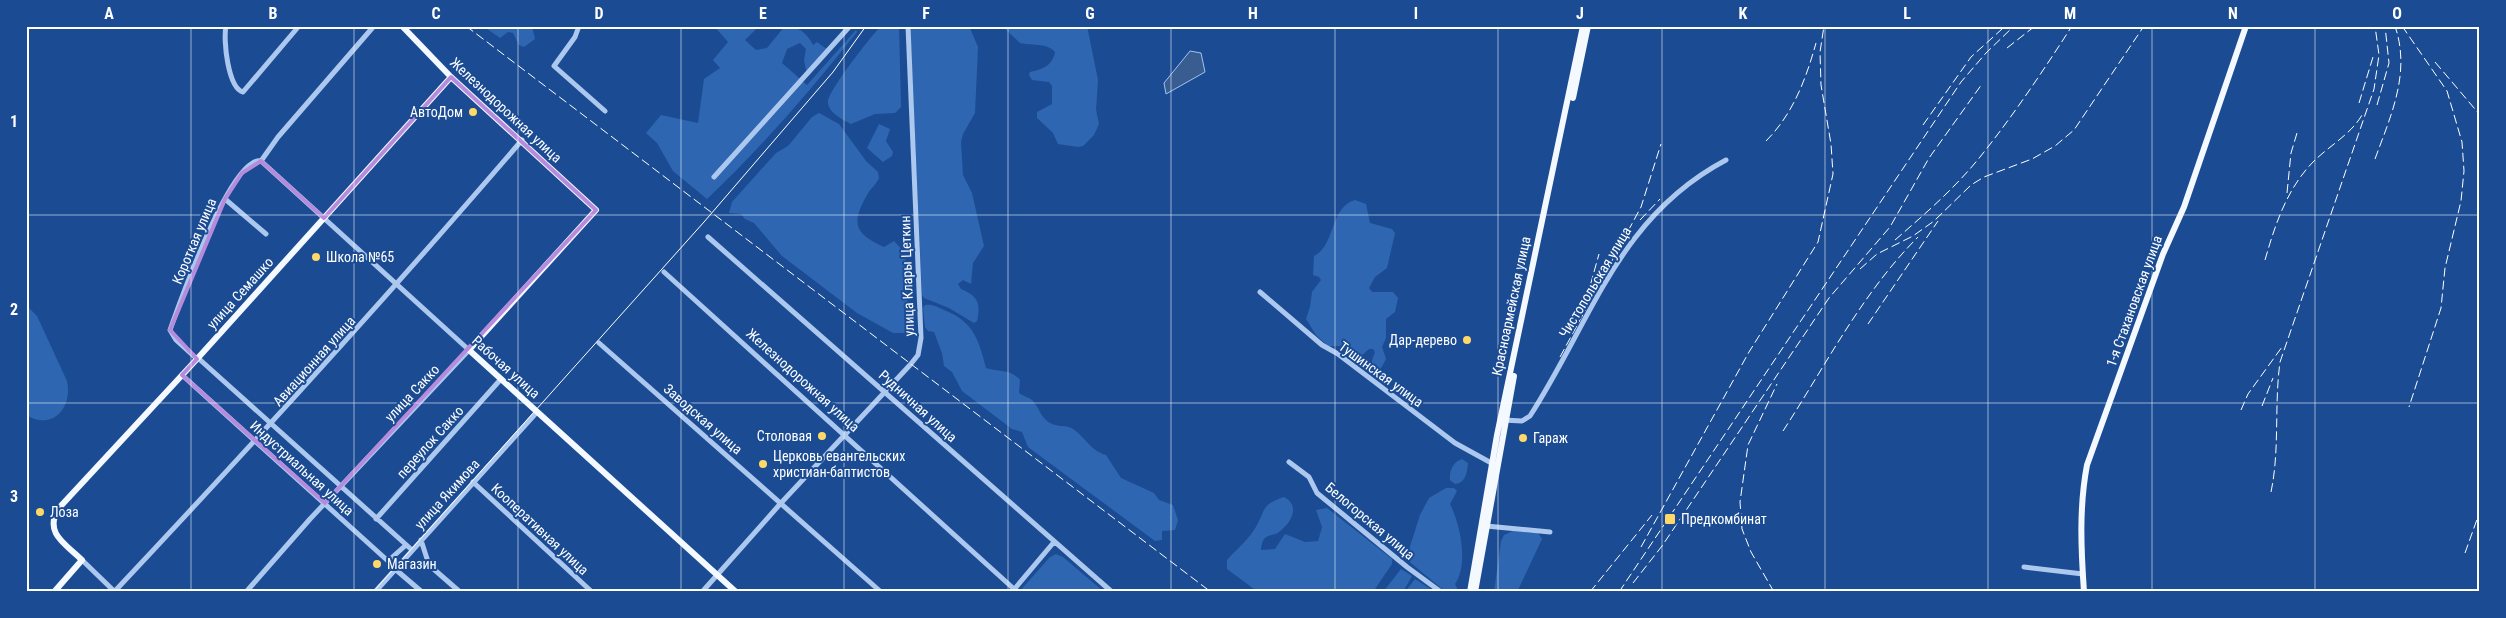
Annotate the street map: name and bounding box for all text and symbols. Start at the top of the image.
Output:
text: A [104,4,114,23]
text: B [269,4,278,23]
text: C [431,4,441,23]
text: D [594,4,604,23]
text: E [759,4,767,23]
text: F [922,4,930,23]
text: G [1085,4,1095,23]
text: H [1248,4,1258,23]
text: I [1414,4,1418,23]
text: J [1576,4,1584,23]
text: K [1739,4,1748,23]
text: L [1903,4,1911,23]
text: M [2064,4,2076,23]
text: N [2228,4,2238,23]
text: O [2392,4,2402,23]
street label: Железнодорожная улица [447,54,565,166]
place label: АвтоДом [410,104,463,120]
marker: АвтоДом [467,106,479,118]
text: 1 [10,112,18,131]
street label: Короткая улица [169,196,219,286]
street label: улица Клары Цеткин [897,215,917,337]
street label: Чистопольская улица [1556,224,1634,340]
street label: 1-я Стахановская улица [2103,233,2165,369]
street label: Красноармейская улица [1488,235,1534,377]
place label: Школа №65 [326,249,394,265]
marker: Школа №65 [310,251,322,263]
street label: улица Семашко [204,254,276,332]
text: 2 [10,300,18,319]
street label: Авиационная улица [269,313,359,409]
street label: Железнодорожная улица [743,325,863,435]
street label: Рабочая улица [469,332,543,402]
place label: Дар-дерево [1389,332,1457,348]
marker: Дар-дерево [1461,334,1473,346]
street label: Тушинская улица [1336,338,1426,410]
street label: улица Сакко [382,361,442,425]
street label: Рудничная улица [876,367,960,445]
street label: Заводская улица [660,381,746,457]
street label: переулок Сакко [393,403,467,481]
street label: Индустриальная улица [247,417,357,519]
place label: Столовая [757,428,812,444]
marker: Столовая [816,430,828,442]
place label: Гараж [1533,430,1568,446]
marker: Гараж [1517,432,1529,444]
place label: Церковь евангельских христиан-баптистов [773,448,905,480]
street label: улица Якимова [411,456,483,532]
marker: Церковь евангельских христиан-баптистов [757,458,769,470]
street label: Белогорская улица [1322,479,1418,563]
street label: Кооперативная улица [488,480,592,578]
text: 3 [10,487,18,506]
place label: Лоза [50,504,79,520]
marker: Лоза [34,506,46,518]
place label: Предкомбинат [1681,511,1767,527]
marker: Предкомбинат [1663,512,1677,526]
place label: Магазин [387,556,437,572]
marker: Магазин [371,558,383,570]

